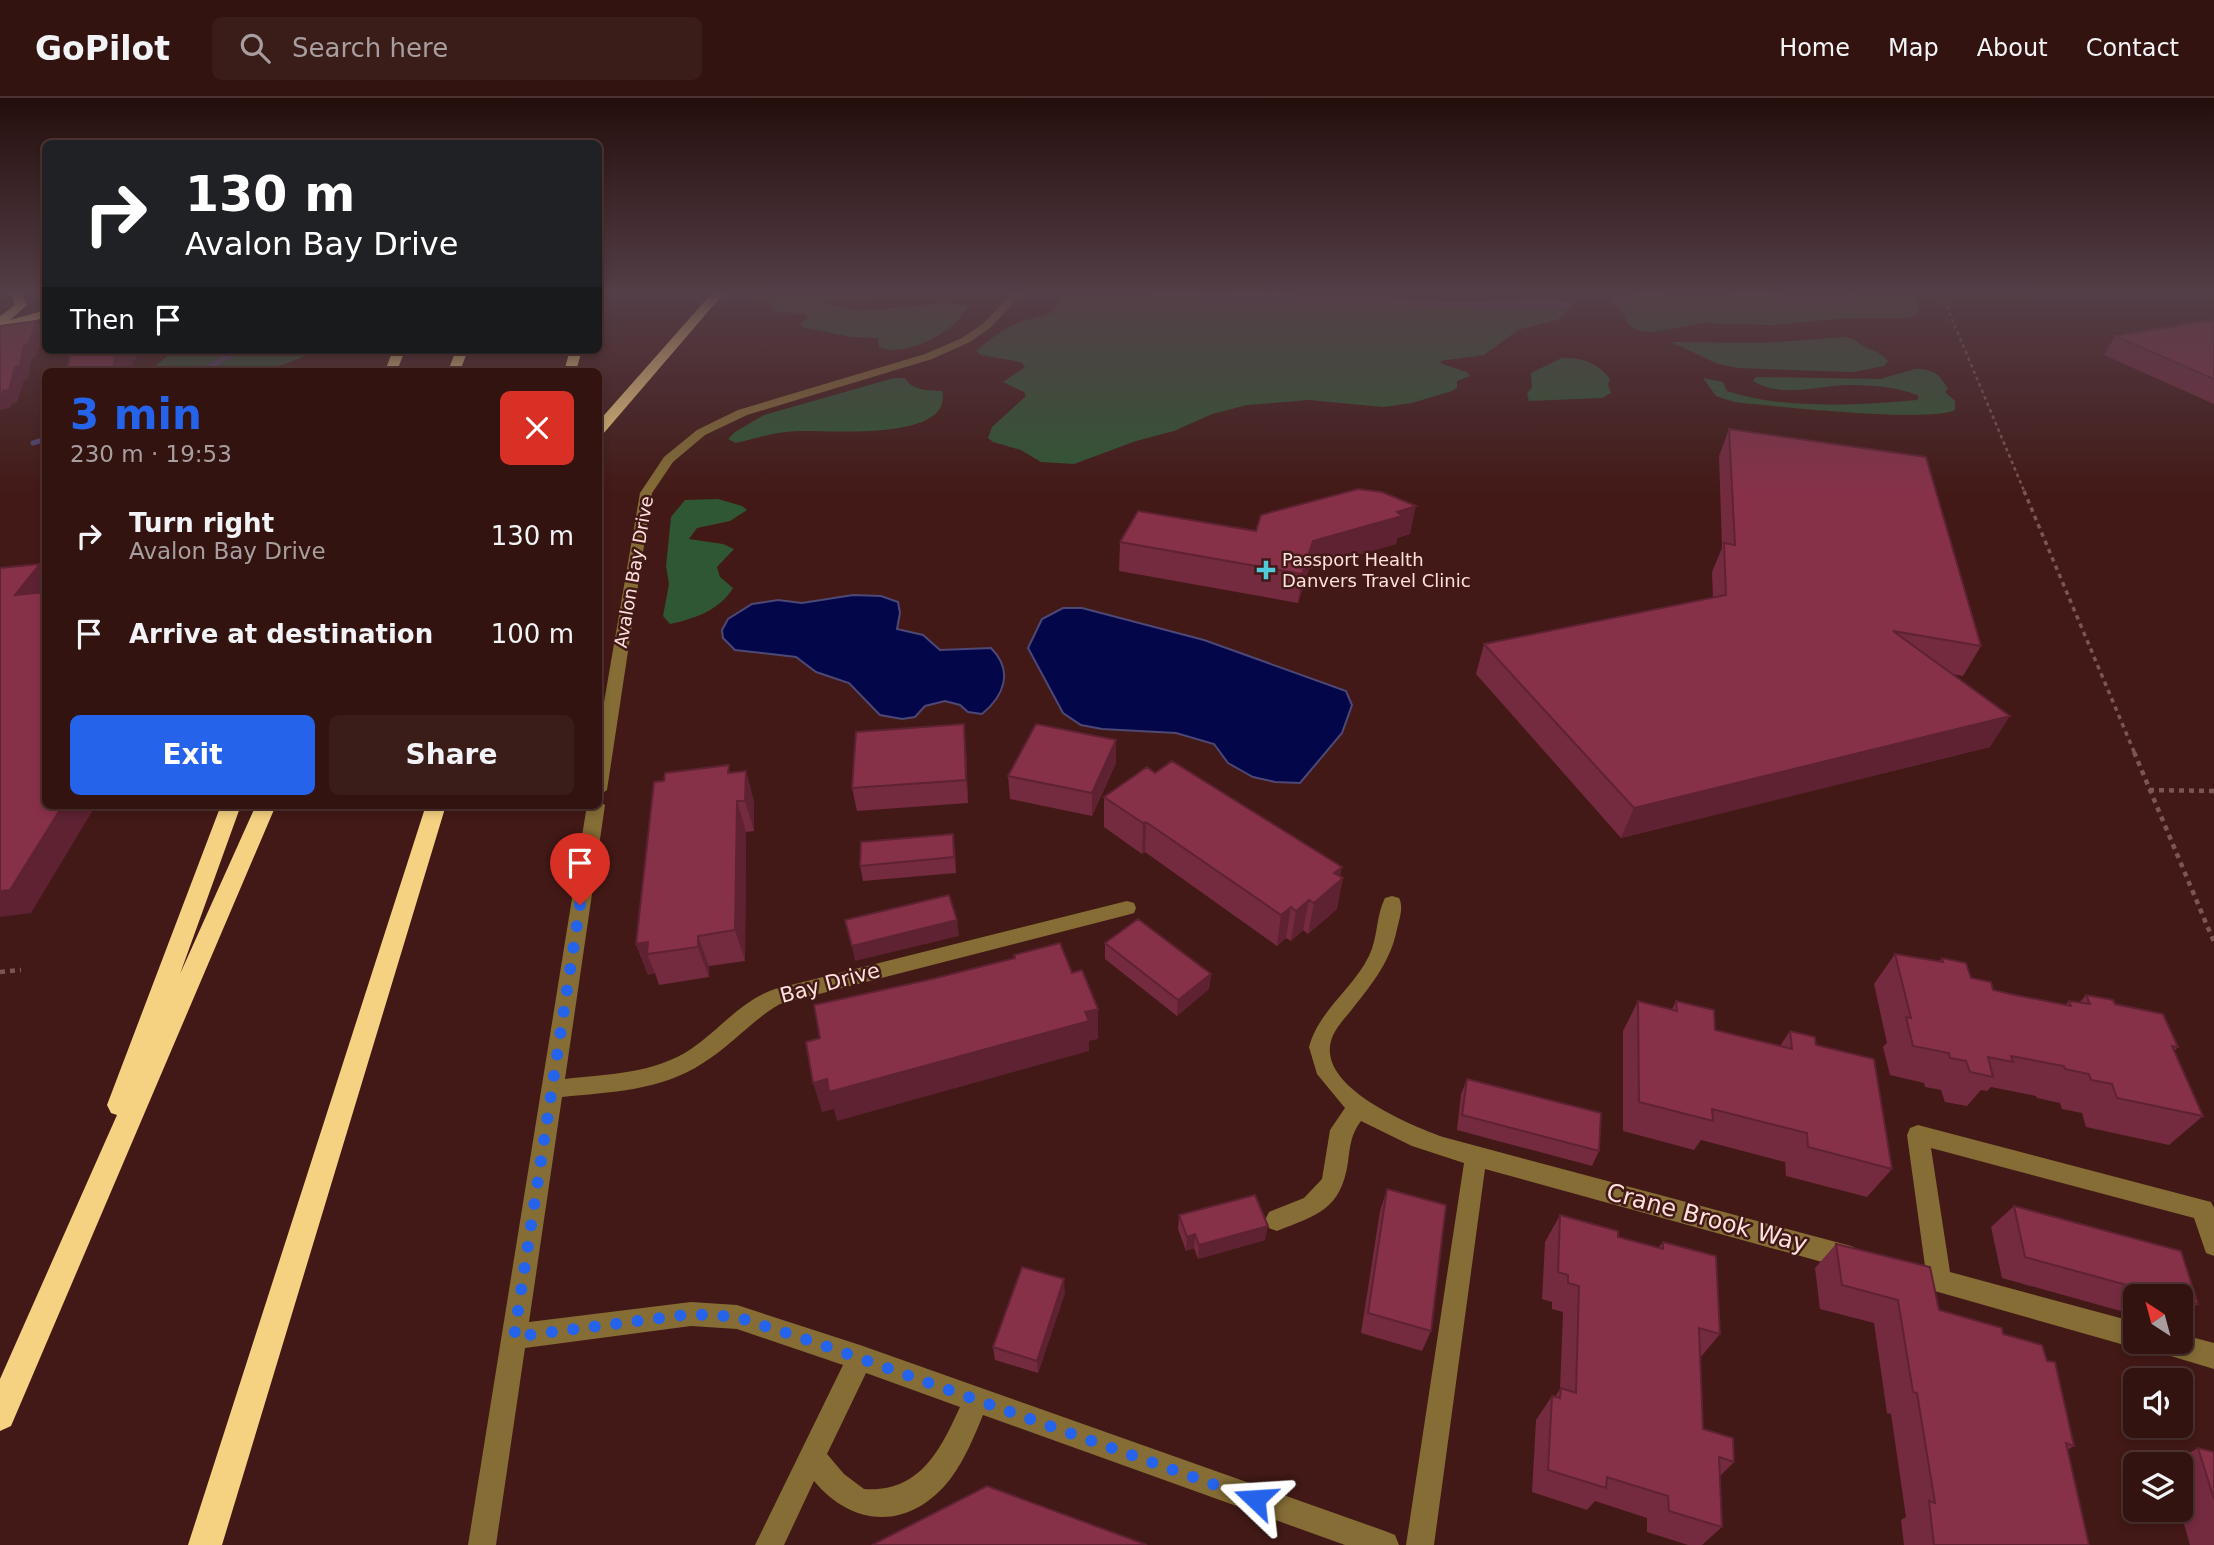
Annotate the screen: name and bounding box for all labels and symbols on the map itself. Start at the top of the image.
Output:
street label: Avalon Bay Drive [610,494,657,649]
place label: Passport Health Danvers Travel Clinic [1282,549,1471,591]
marker: Passport Health Danvers Travel Clinic [1256,560,1276,580]
pin [550,833,610,905]
street label: Bay Drive [777,958,883,1008]
street label: Crane Brook Way [1604,1178,1810,1258]
north arrow [2123,1284,2193,1354]
position arrow [1218,1462,1292,1536]

